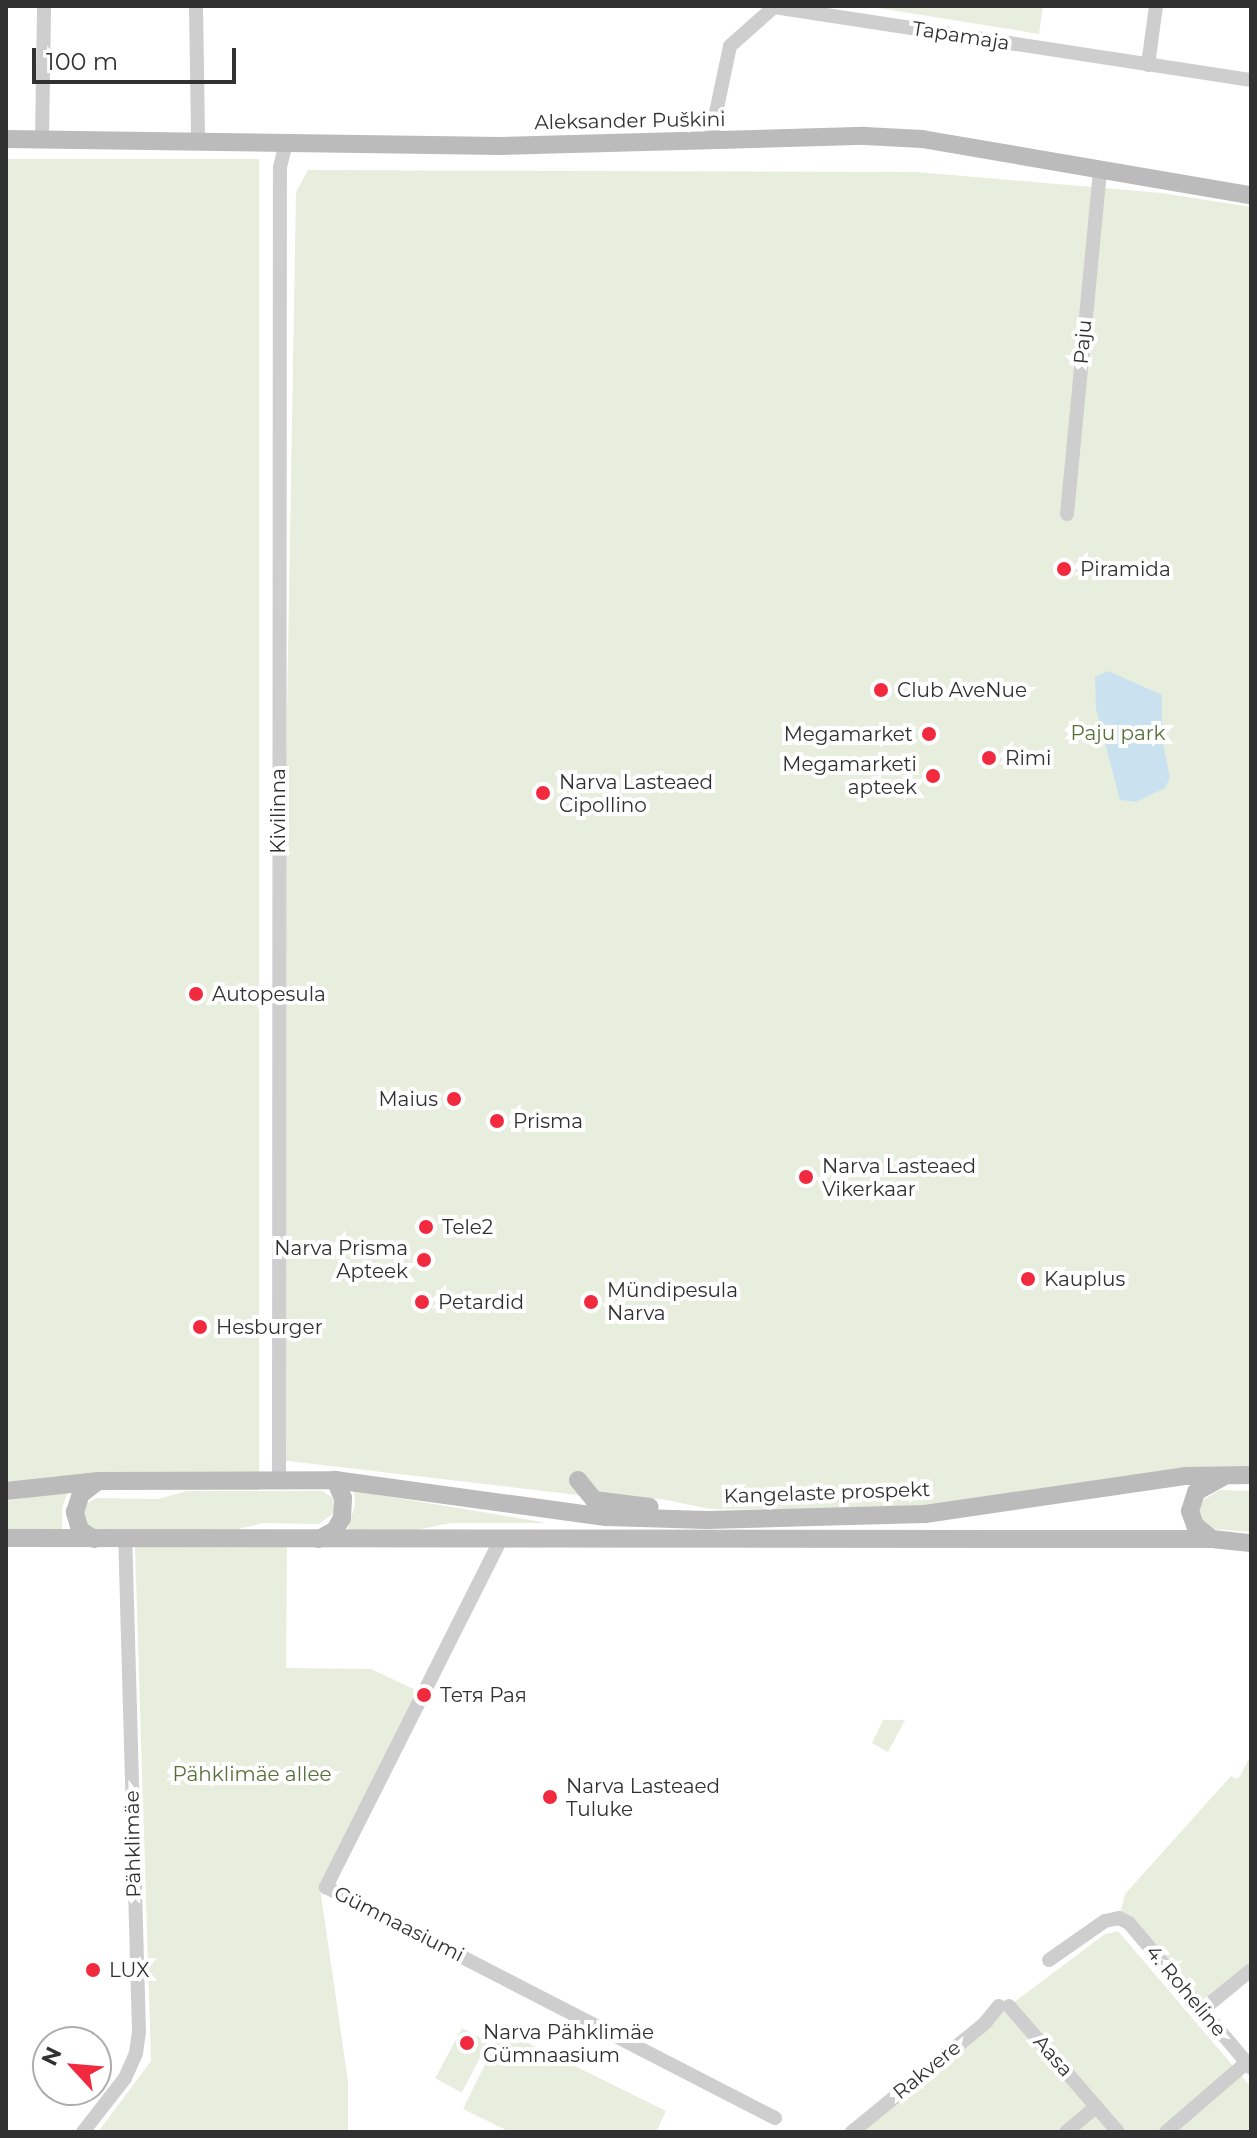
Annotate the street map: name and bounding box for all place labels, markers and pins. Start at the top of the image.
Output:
place label: Piramida [1080,557,1171,581]
marker: Piramida [1055,560,1073,578]
place label: Club AveNue [897,678,1027,702]
marker: Club AveNue [872,681,890,699]
place label: Megamarket [784,722,913,746]
marker: Megamarket [920,725,938,743]
place label: Rimi [1005,746,1051,770]
marker: Rimi [980,749,998,767]
place label: Megamarketi apteek [782,752,917,799]
marker: Megamarketi apteek [924,767,942,785]
place label: Narva Lasteaed Cipollino [559,770,713,817]
marker: Narva Lasteaed Cipollino [534,784,552,802]
place label: Autopesula [212,982,326,1006]
marker: Autopesula [187,985,205,1003]
place label: Maius [379,1087,438,1111]
marker: Maius [445,1090,463,1108]
place label: Prisma [513,1109,583,1133]
marker: Prisma [488,1112,506,1130]
place label: Narva Lasteaed Vikerkaar [822,1154,976,1201]
marker: Narva Lasteaed Vikerkaar [797,1168,815,1186]
place label: Tele2 [442,1215,493,1239]
marker: Tele2 [417,1218,435,1236]
place label: Narva Prisma Apteek [274,1236,408,1283]
marker: Narva Prisma Apteek [415,1251,433,1269]
place label: Kauplus [1044,1267,1125,1291]
marker: Kauplus [1019,1270,1037,1288]
place label: Mündipesula Narva [607,1278,738,1325]
place label: Petardid [438,1290,524,1314]
marker: Petardid [413,1293,431,1311]
marker: Mündipesula Narva [582,1293,600,1311]
place label: Hesburger [216,1315,323,1339]
marker: Hesburger [191,1318,209,1336]
place label: Тетя Рая [440,1683,527,1707]
marker: Тетя Рая [415,1686,433,1704]
place label: Narva Lasteaed Tuluke [566,1774,720,1821]
marker: Narva Lasteaed Tuluke [541,1788,559,1806]
place label: LUX [109,1958,149,1982]
marker: LUX [84,1961,102,1979]
place label: Narva Pähklimäe Gümnaasium [483,2020,654,2067]
marker: Narva Pähklimäe Gümnaasium [458,2034,476,2052]

